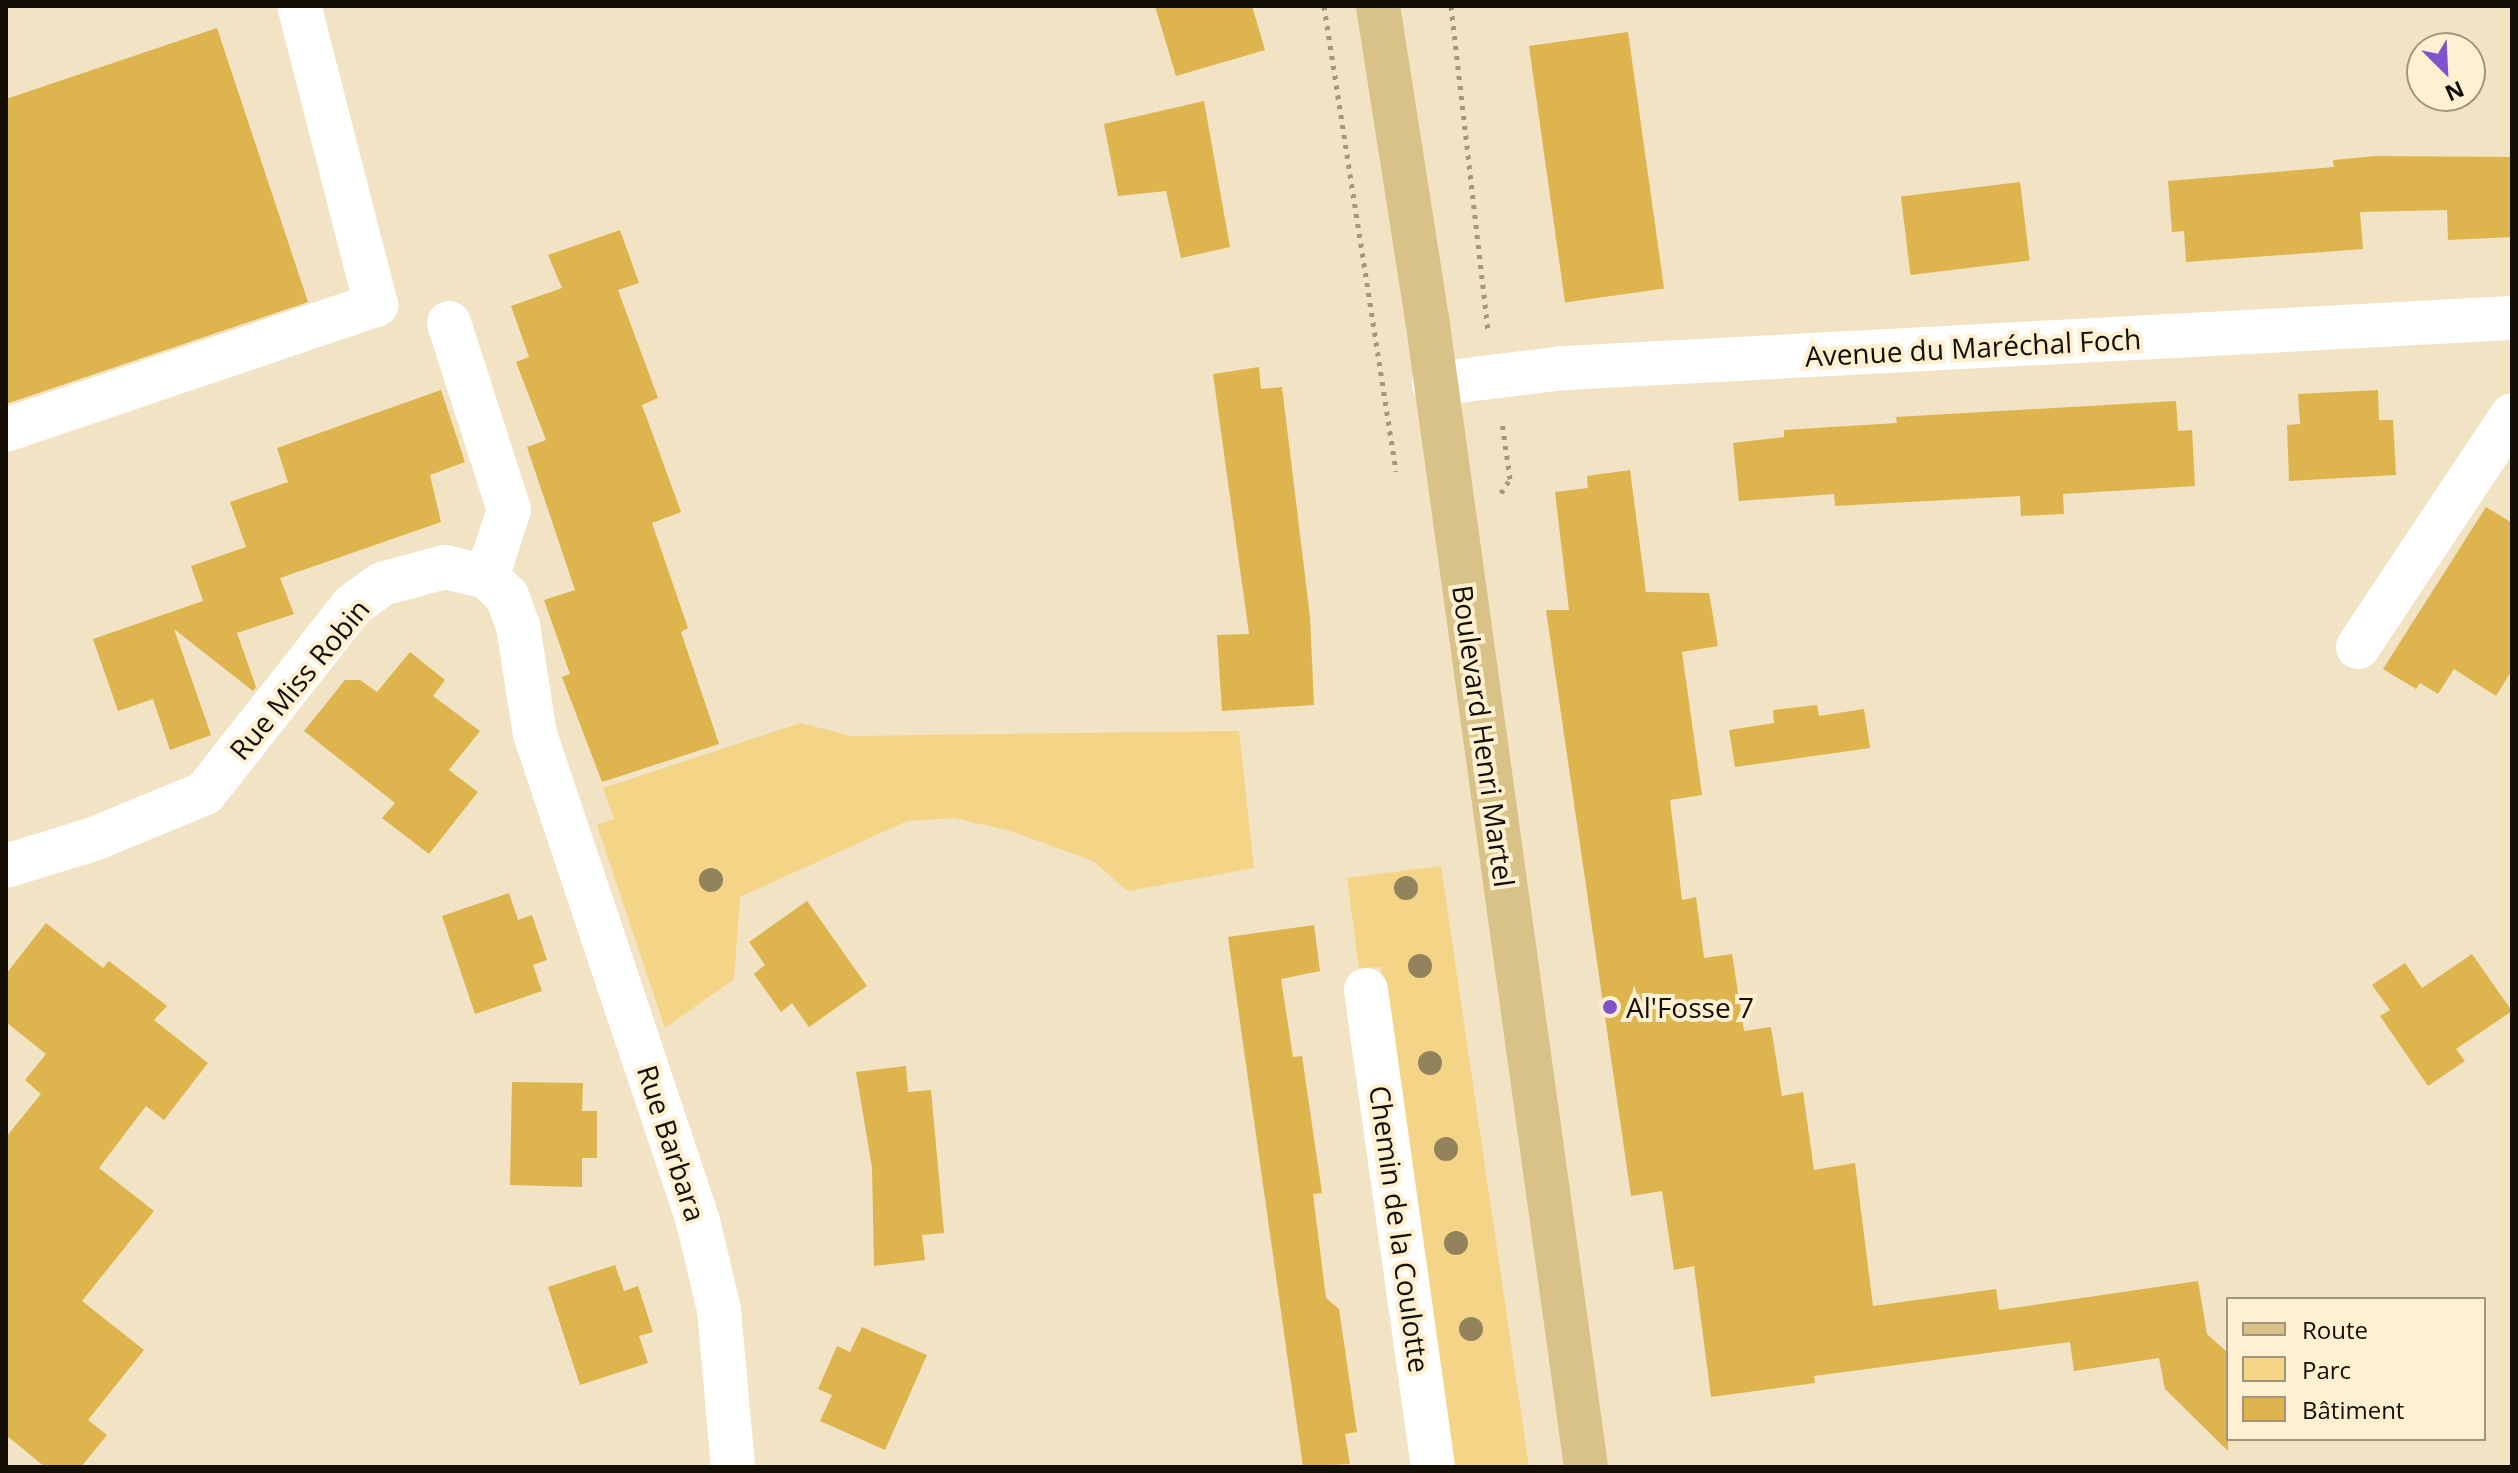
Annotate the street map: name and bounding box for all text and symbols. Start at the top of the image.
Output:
north arrow [2406,32,2486,112]
text: N [2441,75,2469,109]
street label: Avenue du Maréchal Foch [1804,321,2142,373]
street label: Boulevard Henri Martel [1446,583,1522,889]
street label: Rue Miss Robin [222,592,376,766]
place label: Al'Fosse 7 [1626,990,1754,1024]
marker: Al'Fosse 7 [1601,998,1619,1016]
street label: Rue Barbara [631,1061,713,1225]
street label: Chemin de la Coulotte [1363,1083,1437,1375]
legend [2226,1297,2486,1441]
text: Route [2302,1313,2368,1346]
text: Parc [2302,1353,2351,1386]
text: Bâtiment [2302,1393,2404,1426]

